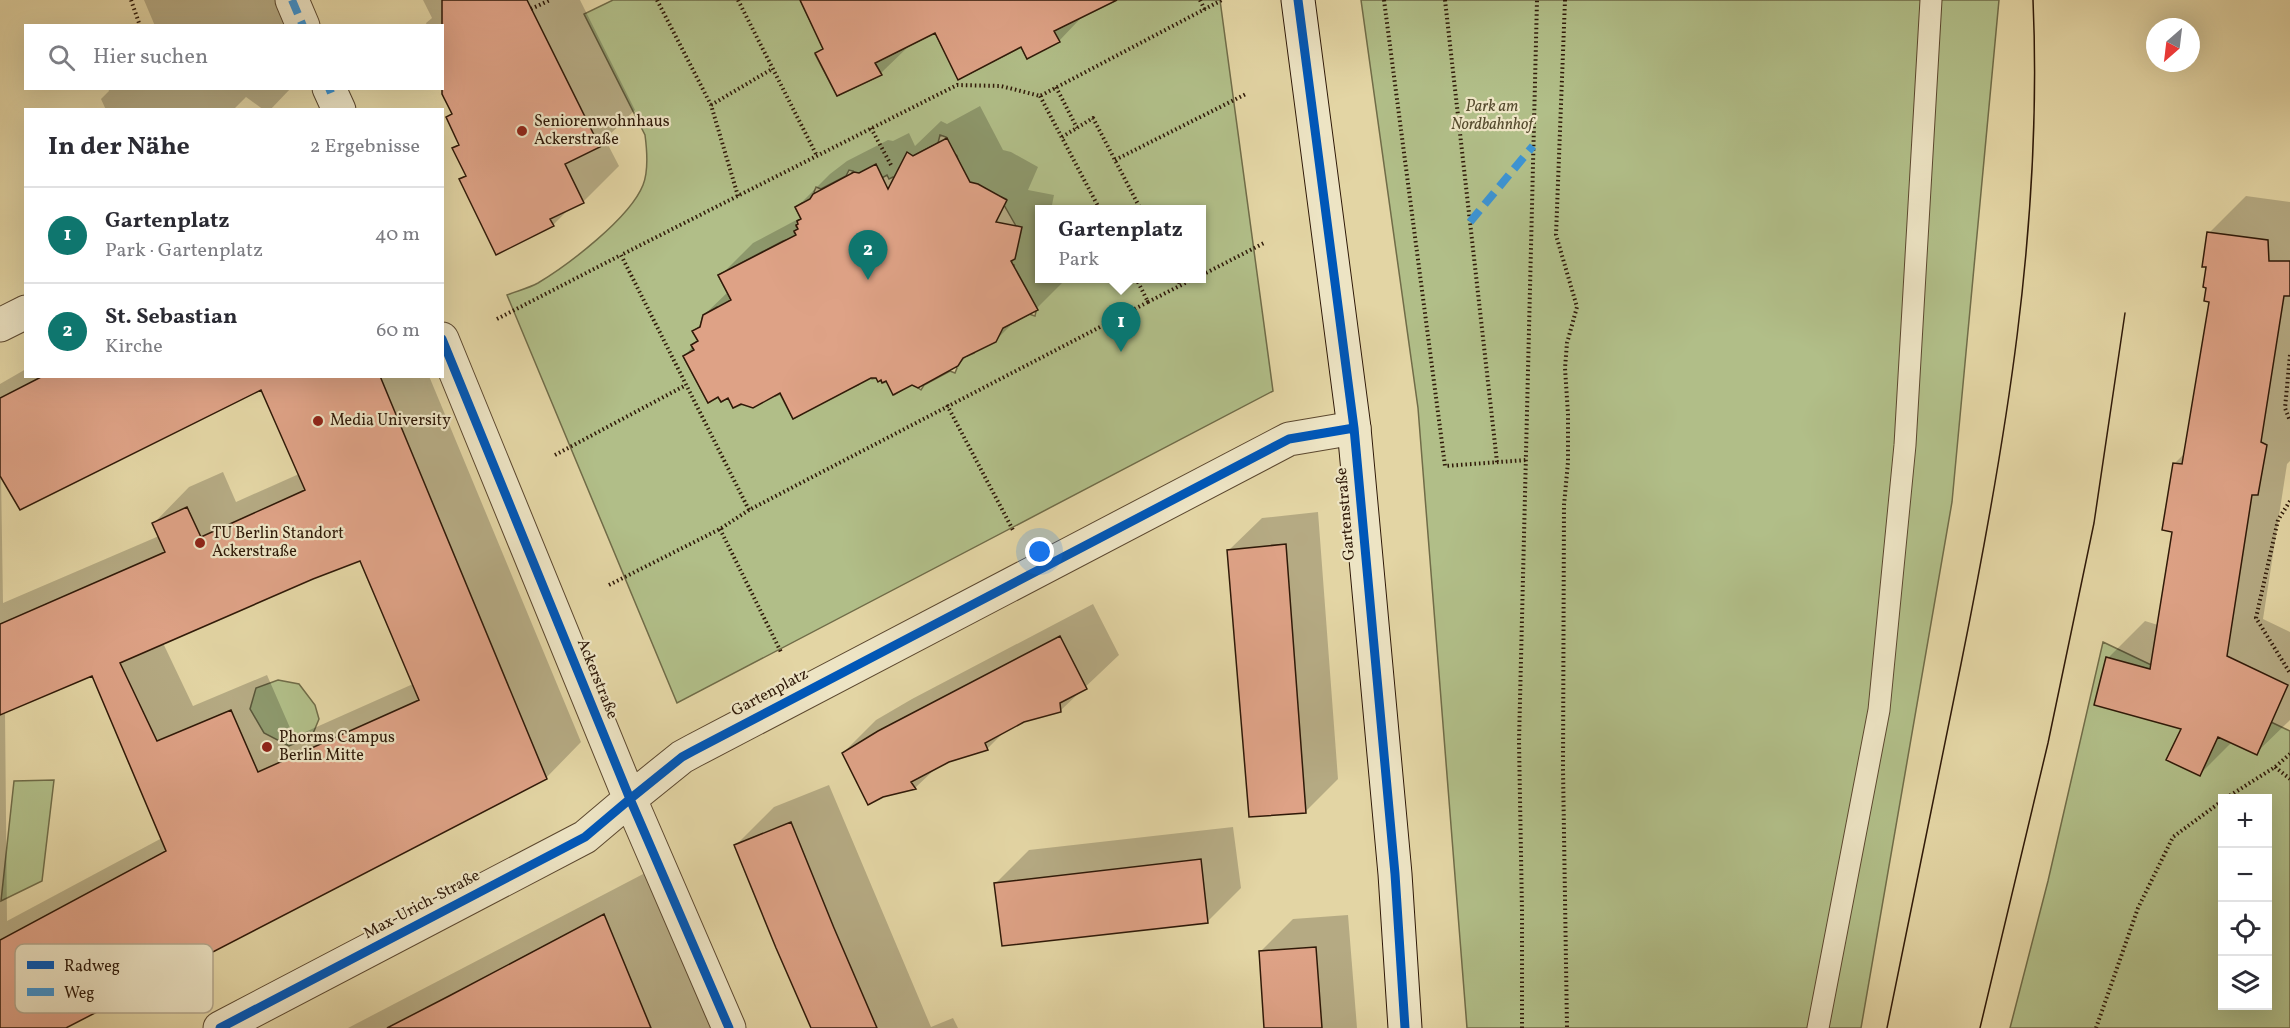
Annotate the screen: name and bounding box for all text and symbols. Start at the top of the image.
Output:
north arrow [2146,18,2200,72]
search box [24,24,444,90]
icon: search [45,41,78,74]
text: Hier suchen [93,42,208,73]
park label: Park am Nordbahnhof [1451,96,1536,136]
place label: Seniorenwohnhaus Ackerstraße [534,111,670,151]
marker: Seniorenwohnhaus Ackerstraße [515,124,529,138]
text: In der Nähe [48,129,190,165]
text: 2 Ergebnisse [310,133,420,161]
popup [1035,205,1206,283]
text: Gartenplatz [105,206,230,237]
text: Gartenplatz [1058,215,1183,246]
text: 1 [63,221,72,249]
text: 40 m [375,221,420,249]
pin: 2 [848,230,888,280]
text: Park · Gartenplatz [105,237,263,265]
text: Park [1058,246,1099,274]
text: St. Sebastian [105,302,237,333]
pin: 1 [1102,302,1140,352]
text: 2 [62,317,73,345]
text: 60 m [376,317,420,345]
text: Kirche [105,333,163,361]
place label: Media University [330,410,451,432]
marker: Media University [311,414,325,428]
street label: Gartenstraße [1331,467,1361,561]
place label: TU Berlin Standort Ackerstraße [212,523,344,563]
marker: TU Berlin Standort Ackerstraße [193,536,207,550]
your location [1025,537,1054,566]
street label: Ackerstraße [571,636,623,722]
street label: Gartenplatz [728,664,812,722]
place label: Phorms Campus Berlin Mitte [279,727,395,767]
marker: Phorms Campus Berlin Mitte [260,740,274,754]
map controls [2218,794,2272,1010]
button: + [2218,794,2272,848]
button: − [2218,848,2272,902]
street label: Max-Urich-Straße [360,865,484,945]
button: locate [2218,902,2272,956]
legend [15,944,213,1013]
text: Radweg [64,956,120,978]
button: layers [2218,956,2272,1010]
text: Weg [64,983,95,1005]

